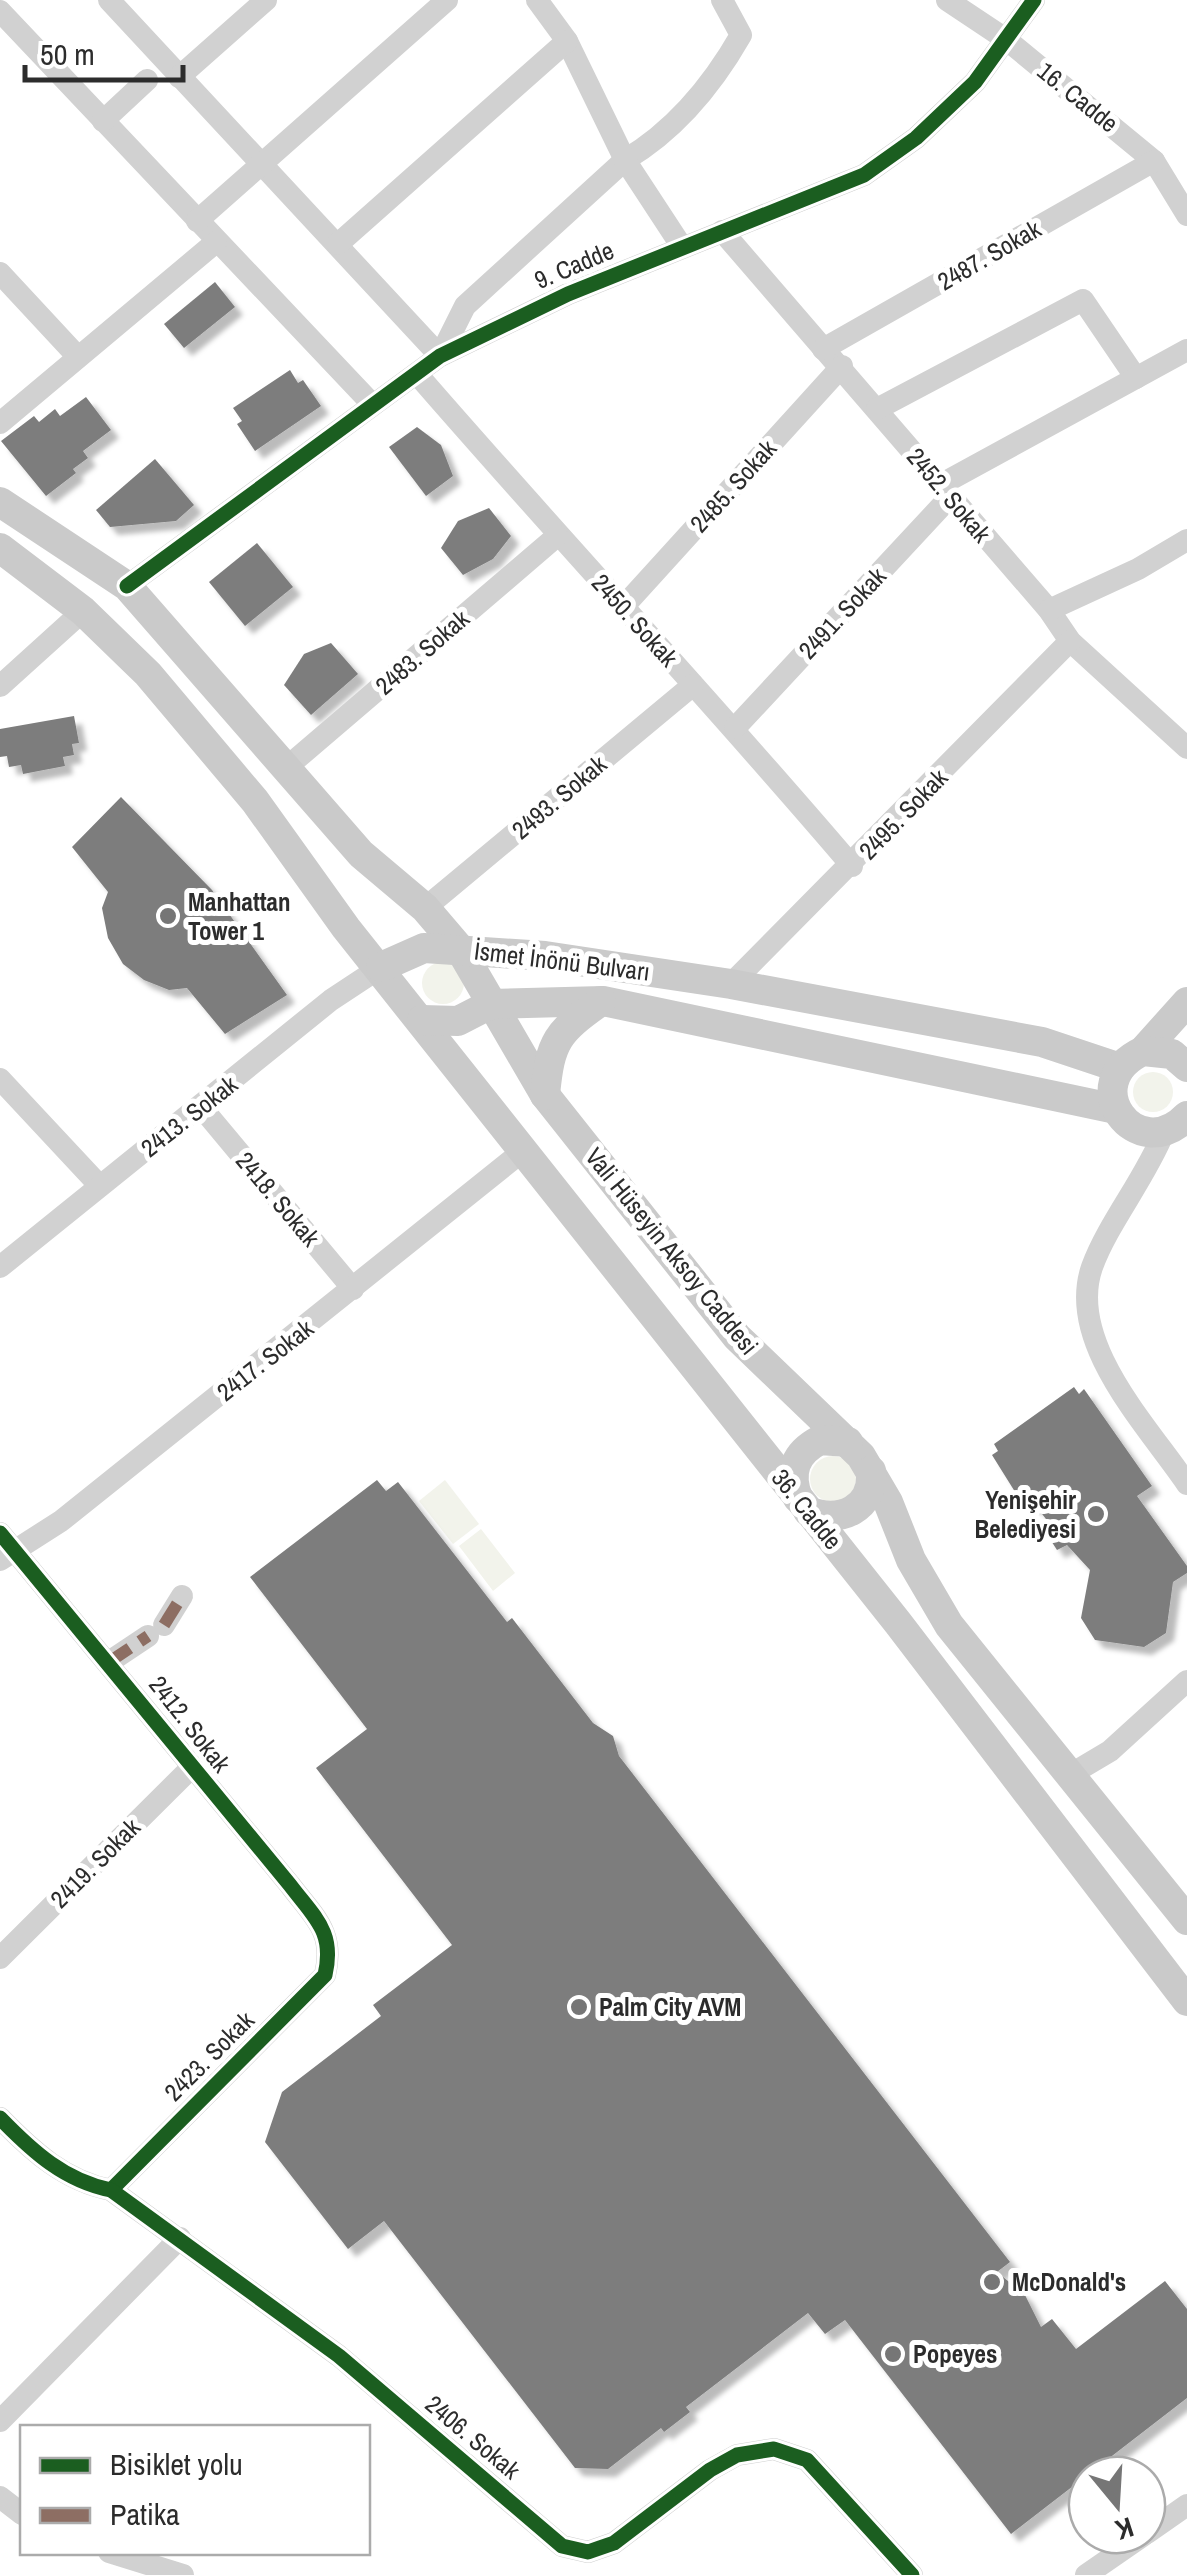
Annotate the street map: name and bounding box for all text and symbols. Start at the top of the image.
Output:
scale bar [25,20,182,82]
text: 50 m [40,34,95,74]
street label: 16. Cadde [1031,54,1125,140]
street label: 2487. Sokak [931,211,1047,298]
street label: 9. Cadde [529,233,619,297]
street label: 2485. Sokak [682,432,784,540]
street label: 2452. Sokak [899,440,999,550]
street label: 2491. Sokak [791,559,894,666]
street label: 2450. Sokak [584,566,686,674]
street label: 2483. Sokak [368,601,477,702]
street label: 2493. Sokak [504,747,614,847]
street label: 2495. Sokak [851,761,955,867]
place label: Manhattan Tower 1 [188,885,291,948]
marker: Manhattan Tower 1 [157,905,179,927]
street label: İsmet İnönü Bulvarı [472,933,652,989]
street label: 2413. Sokak [134,1067,245,1164]
street label: Vali Hüseyin Aksoy Caddesi [578,1140,766,1362]
street label: 2418. Sokak [228,1144,328,1254]
street label: 2417. Sokak [210,1311,321,1408]
street label: 36. Cadde [764,1462,850,1556]
place label: Yenişehir Belediyesi [975,1483,1076,1546]
marker: Yenişehir Belediyesi [1085,1503,1107,1525]
street label: 2412. Sokak [142,1669,239,1780]
street label: 2419. Sokak [43,1810,148,1915]
place label: Palm City AVM [599,1990,741,2024]
marker: Palm City AVM [568,1996,590,2018]
street label: 2423. Sokak [157,2003,262,2108]
place label: McDonald's [1012,2265,1126,2299]
marker: McDonald's [981,2271,1003,2293]
place label: Popeyes [913,2337,997,2371]
marker: Popeyes [882,2343,904,2365]
street label: 2406. Sokak [418,2387,528,2487]
legend [20,2425,370,2555]
text: Bisiklet yolu [110,2444,243,2484]
north arrow [1067,2455,1167,2555]
text: Patika [110,2494,180,2534]
text: K [1111,2508,1138,2550]

